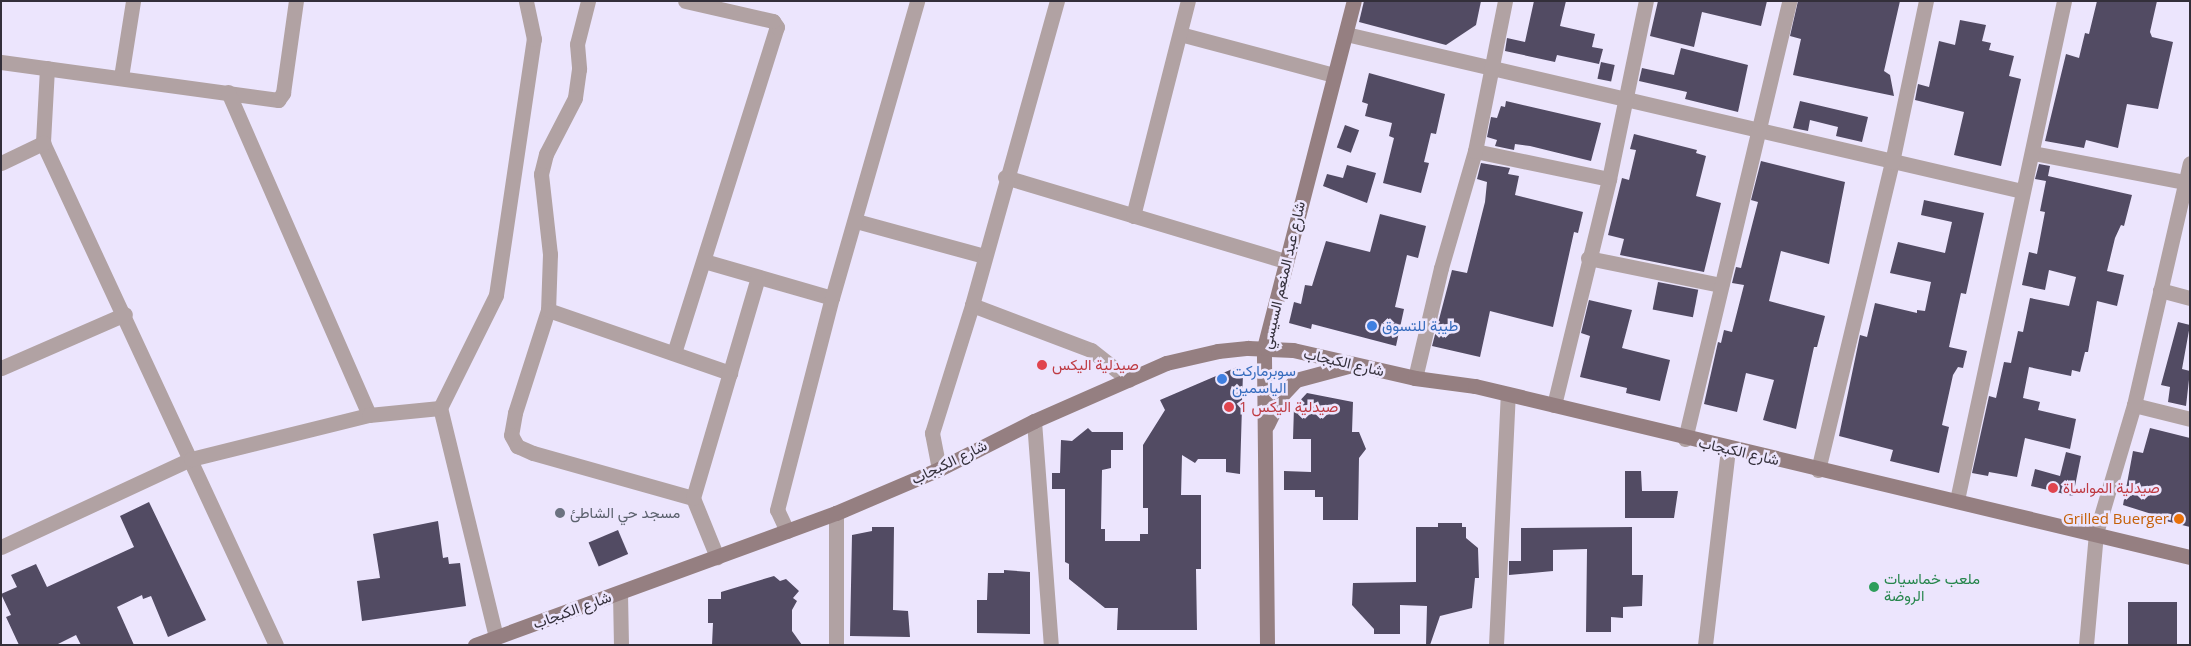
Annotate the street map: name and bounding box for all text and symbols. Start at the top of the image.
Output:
street label: شارع عبد المنعم السيسي [1257,200,1309,350]
place label: طيبة للتسوق [1382,317,1458,335]
marker: طيبة للتسوق [1366,320,1378,332]
street label: شارع الكبجاب [1302,344,1386,380]
place label: صيدلية اليكس [1052,356,1139,374]
marker: صيدلية اليكس [1036,359,1048,371]
place label: سوبرماركت الياسمين [1232,361,1296,396]
marker: سوبرماركت الياسمين [1216,373,1228,385]
place label: صيدلية اليكس 1 [1239,398,1338,416]
marker: صيدلية اليكس 1 [1223,401,1235,413]
street label: شارع الكبجاب [1697,433,1781,469]
street label: شارع الكبجاب [908,436,990,488]
place label: صيدلية المواساة [2063,479,2160,497]
marker: صيدلية المواساة [2047,482,2059,494]
place label: مسجد حي الشاطئ [570,504,680,522]
marker: مسجد حي الشاطئ [554,507,566,519]
place label: Grilled Buerger [2063,510,2169,528]
marker: Grilled Buerger [2173,513,2185,525]
place label: ملعب خماسيات الروضة [1884,569,1980,604]
marker: ملعب خماسيات الروضة [1868,581,1880,593]
street label: شارع الكبجاب [530,588,614,632]

